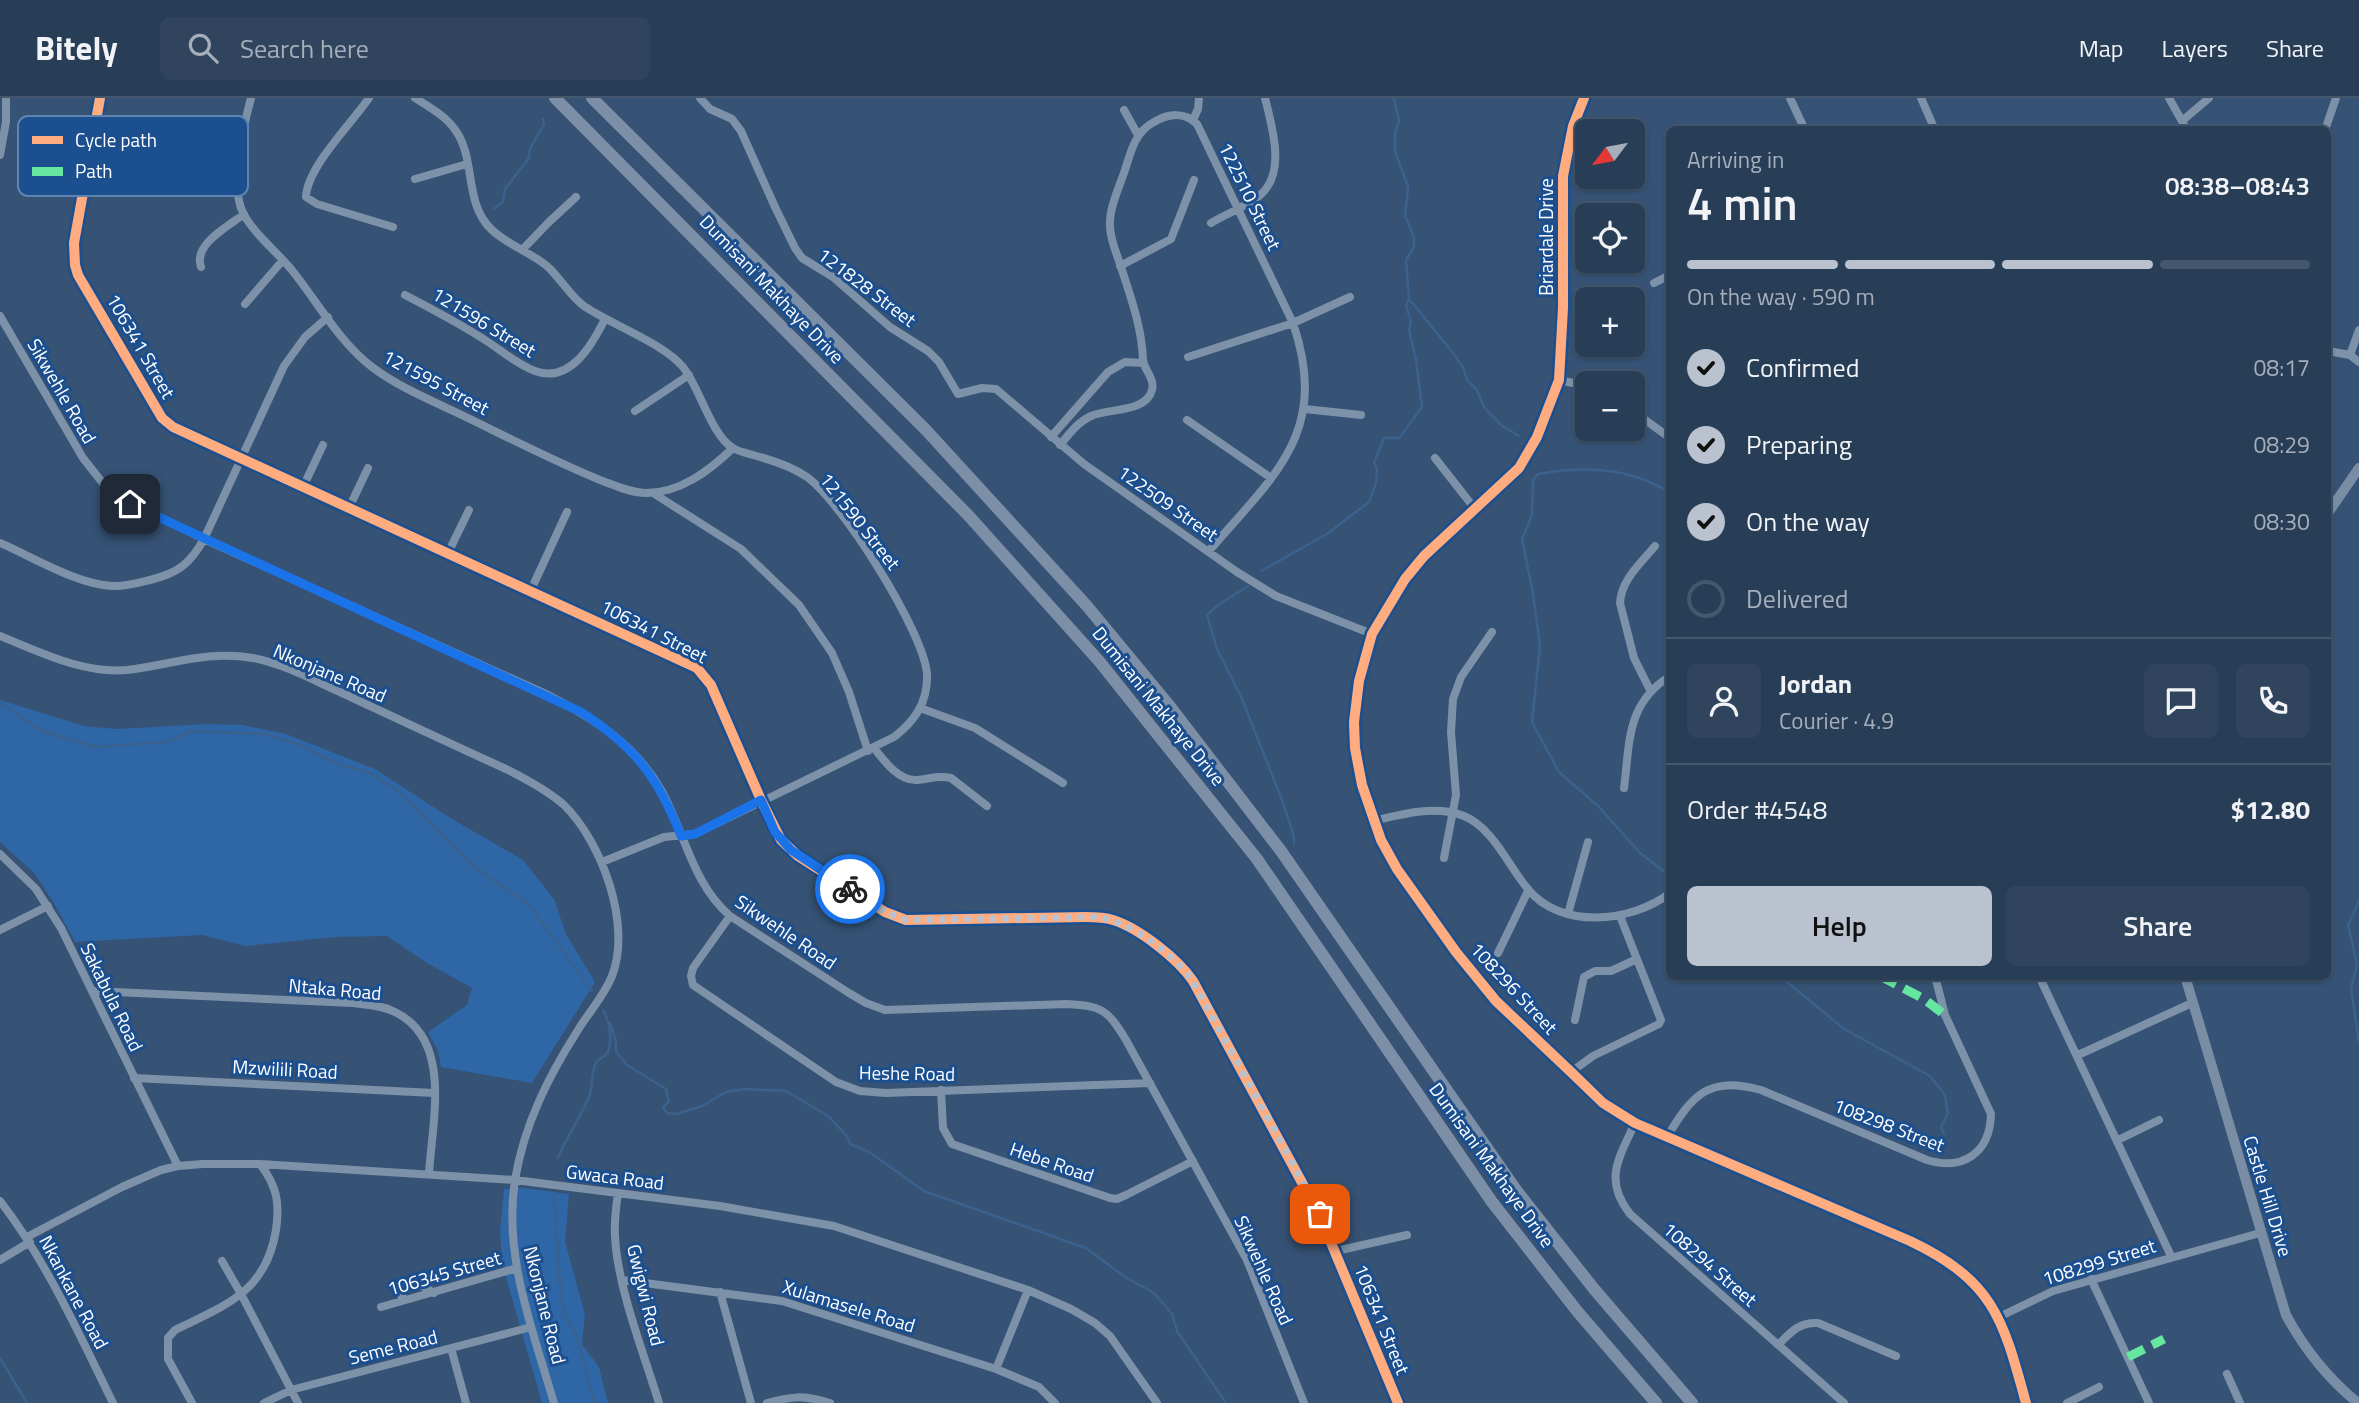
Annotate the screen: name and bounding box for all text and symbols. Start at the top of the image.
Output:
search box [160,17,650,80]
text: Bitely [35,23,118,73]
icon: search [184,29,222,67]
text: Search here [240,29,369,68]
text: Map [2079,30,2124,66]
text: Layers [2162,30,2228,66]
text: Share [2266,30,2324,66]
legend [18,116,248,196]
north arrow [1575,119,1645,189]
map controls [1575,119,1645,441]
text: Cycle path [75,125,157,154]
street label: 122510 Street [1212,137,1289,255]
text: Arriving in [1687,142,1784,177]
text: Path [75,156,113,185]
text: 08:38–08:43 [2165,166,2310,205]
text: 4 min [1687,168,1798,238]
street label: Briardale Drive [1531,178,1560,296]
button: locate [1575,203,1645,273]
street label: Dumisani Makhaye Drive [693,207,852,370]
street label: 121828 Street [812,240,923,334]
street label: 121596 Street [427,279,542,364]
text: On the way · 590 m [1687,279,1875,314]
button: + [1575,287,1645,357]
street label: 106341 Street [100,288,183,404]
street label: Sikwehle Road [21,333,104,449]
street label: 121595 Street [378,341,495,422]
text: Confirmed [1746,348,1860,387]
icon: check [1687,349,1725,387]
text: 08:17 [2253,350,2310,385]
button: − [1575,371,1645,441]
text: Preparing [1746,425,1852,464]
icon: check [1687,426,1725,464]
text: 08:29 [2253,427,2310,462]
street label: 122509 Street [1112,457,1225,548]
street label: 121590 Street [813,466,908,576]
pin [100,474,160,534]
icon: home [111,485,149,523]
text: On the way [1746,502,1870,541]
icon: check [1687,503,1725,541]
text: 08:30 [2253,504,2310,539]
text: Delivered [1746,579,1849,618]
street label: 106341 Street [596,591,713,670]
street label: Dumisani Makhaye Drive [1086,620,1233,792]
street label: Nkonjane Road [269,636,391,709]
button: person [1687,664,1761,738]
text: Jordan [1779,664,1852,703]
button: chat [2144,664,2218,738]
button: phone [2236,664,2310,738]
text: Courier · 4.9 [1779,703,1894,738]
text: Order #4548 [1687,790,1827,829]
text: $12.80 [2231,790,2310,829]
courier [815,854,885,924]
icon: bike [831,870,869,908]
button: Help [1687,886,1992,966]
button: Share [2006,886,2310,966]
street label: Sikwehle Road [730,887,843,976]
street label: 108296 Street [1464,935,1565,1041]
street label: Sakabula Road [74,938,151,1056]
street label: Ntaka Road [287,970,383,1007]
street label: Mzwilili Road [232,1051,339,1086]
street label: Heshe Road [859,1057,955,1088]
street label: Dumisani Makhaye Drive [1423,1076,1562,1253]
street label: 108298 Street [1829,1090,1949,1159]
street label: Castle Hill Drive [2236,1132,2301,1260]
street label: Hebe Road [1006,1134,1098,1189]
street label: Gwaca Road [564,1156,666,1197]
pin [1290,1184,1350,1244]
icon: bag [1301,1195,1339,1233]
street label: Sikwehle Road [1227,1210,1302,1329]
street label: 108294 Street [1657,1214,1764,1313]
street label: Nkankane Road [32,1230,117,1354]
street label: 108299 Street [2039,1230,2159,1292]
street label: Gwigwi Road [620,1241,673,1349]
street label: 106345 Street [384,1242,504,1303]
street label: Nkonjane Road [517,1243,574,1367]
street label: 106341 Street [1347,1259,1418,1379]
street label: Xulamasele Road [779,1272,919,1339]
street label: Seme Road [345,1321,440,1372]

